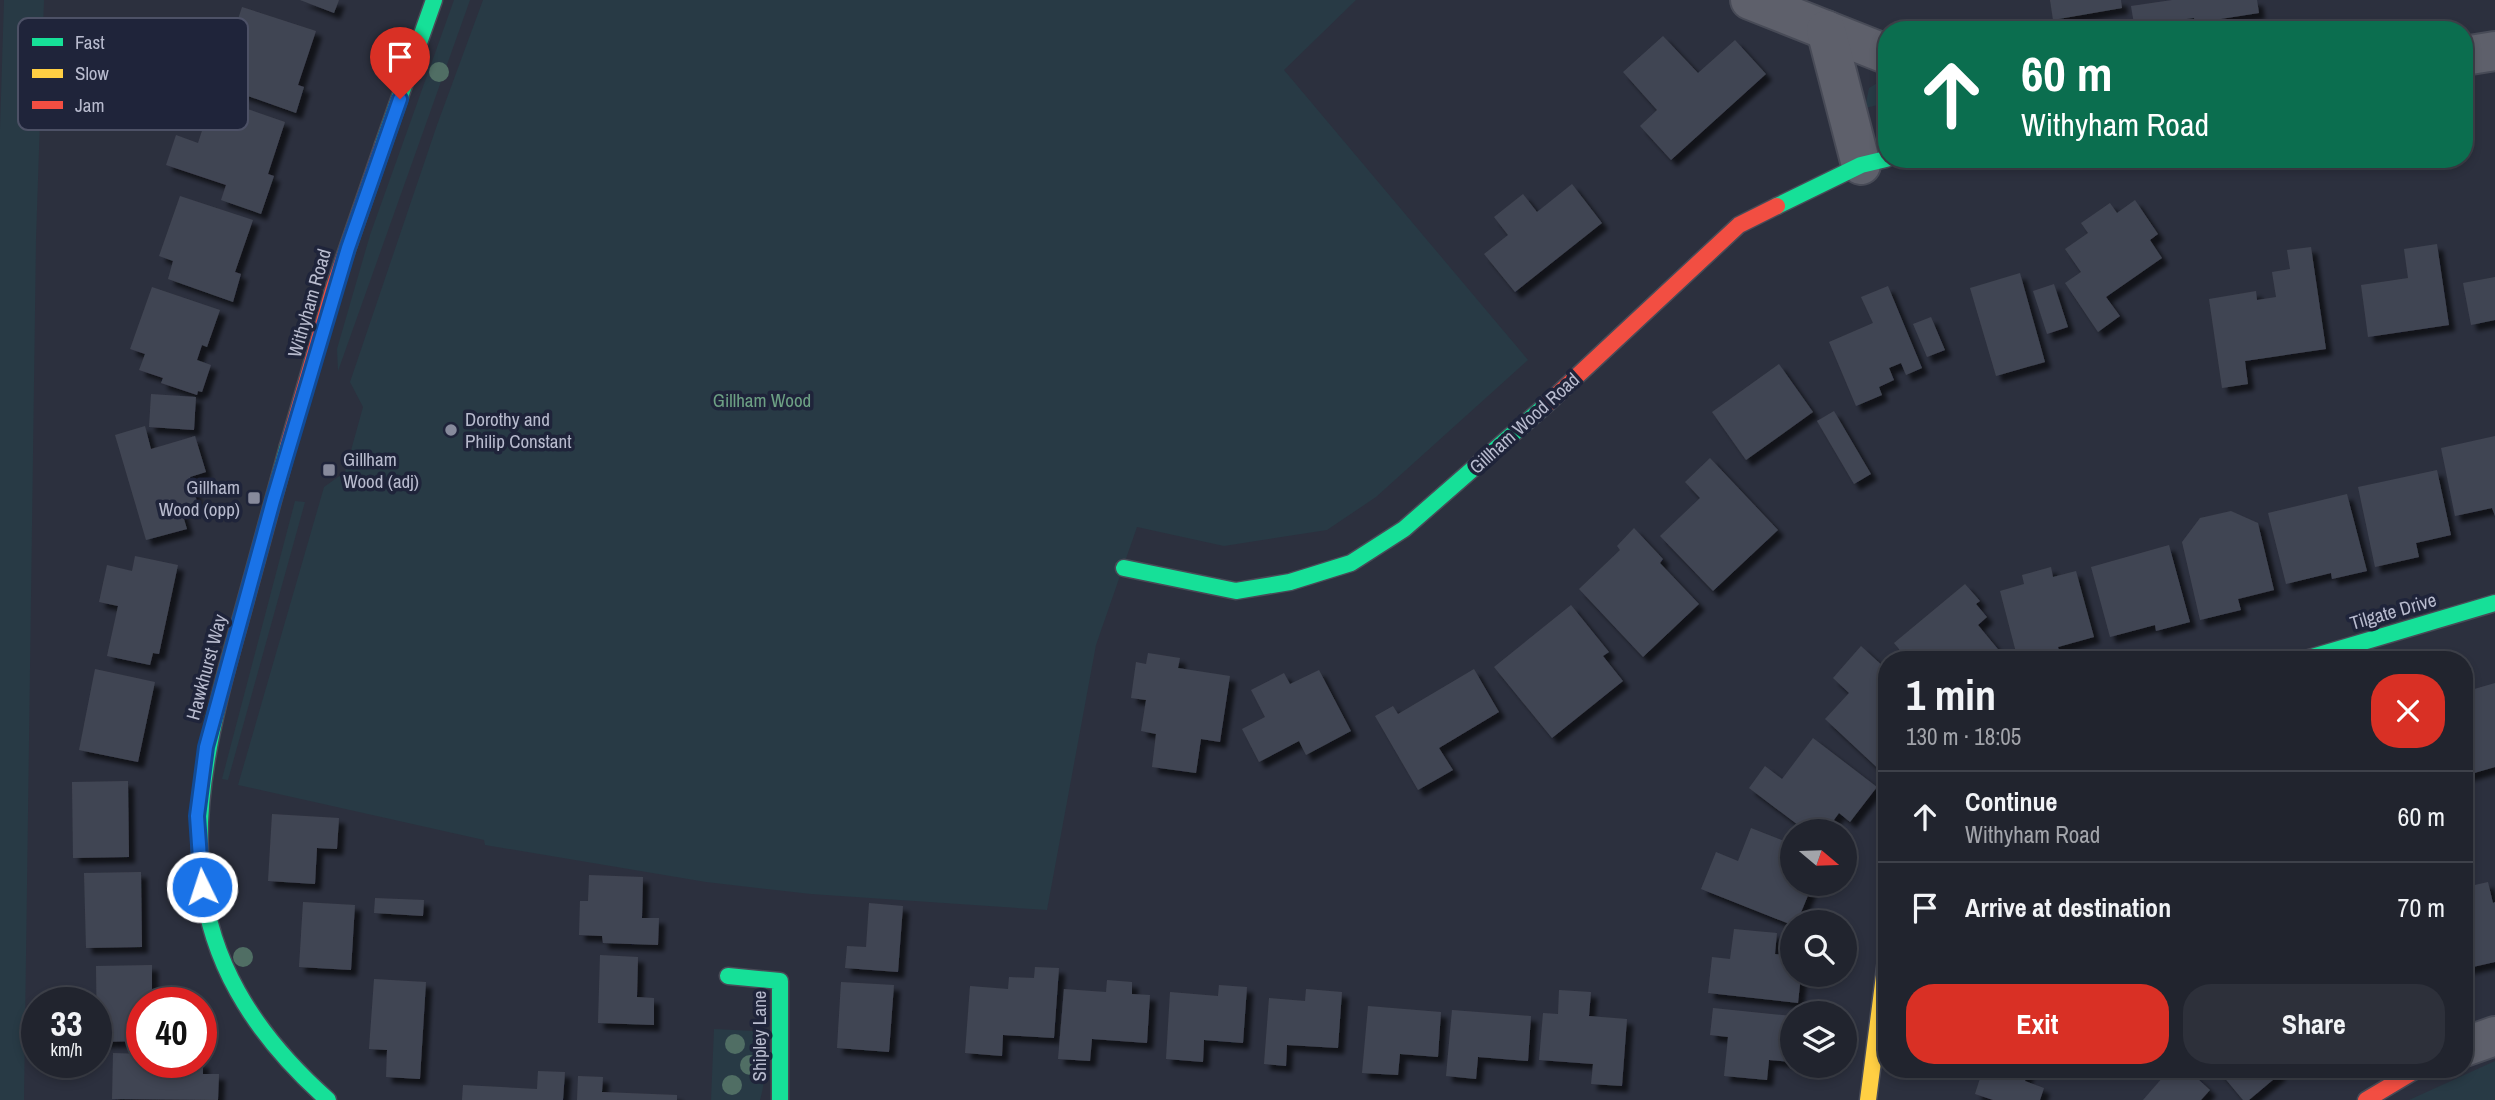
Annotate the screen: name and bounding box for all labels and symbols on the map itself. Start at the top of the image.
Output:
legend [18,18,248,130]
pin [370,27,430,99]
text: Fast [75,29,105,55]
text: Slow [75,60,110,86]
text: Jam [75,92,104,118]
street label: Withyham Road [281,246,337,360]
street label: Gillham Wood Road [1463,366,1585,480]
park label: Gillham Wood [713,387,811,413]
place label: Dorothy and Philip Constant [465,406,572,454]
marker: Dorothy and Philip Constant [443,422,459,438]
place label: Gillham Wood (adj) [343,446,419,494]
marker: Gillham Wood (adj) [321,462,337,478]
place label: Gillham Wood (opp) [159,474,240,522]
marker: Gillham Wood (opp) [246,490,262,506]
street label: Tilgate Drive [2347,586,2439,636]
street label: Hawkhurst Way [179,611,233,723]
north arrow [1780,819,1857,896]
position arrow [165,850,239,924]
speed limit sign: 40 [126,987,217,1078]
street label: Shipley Lane [746,991,772,1081]

